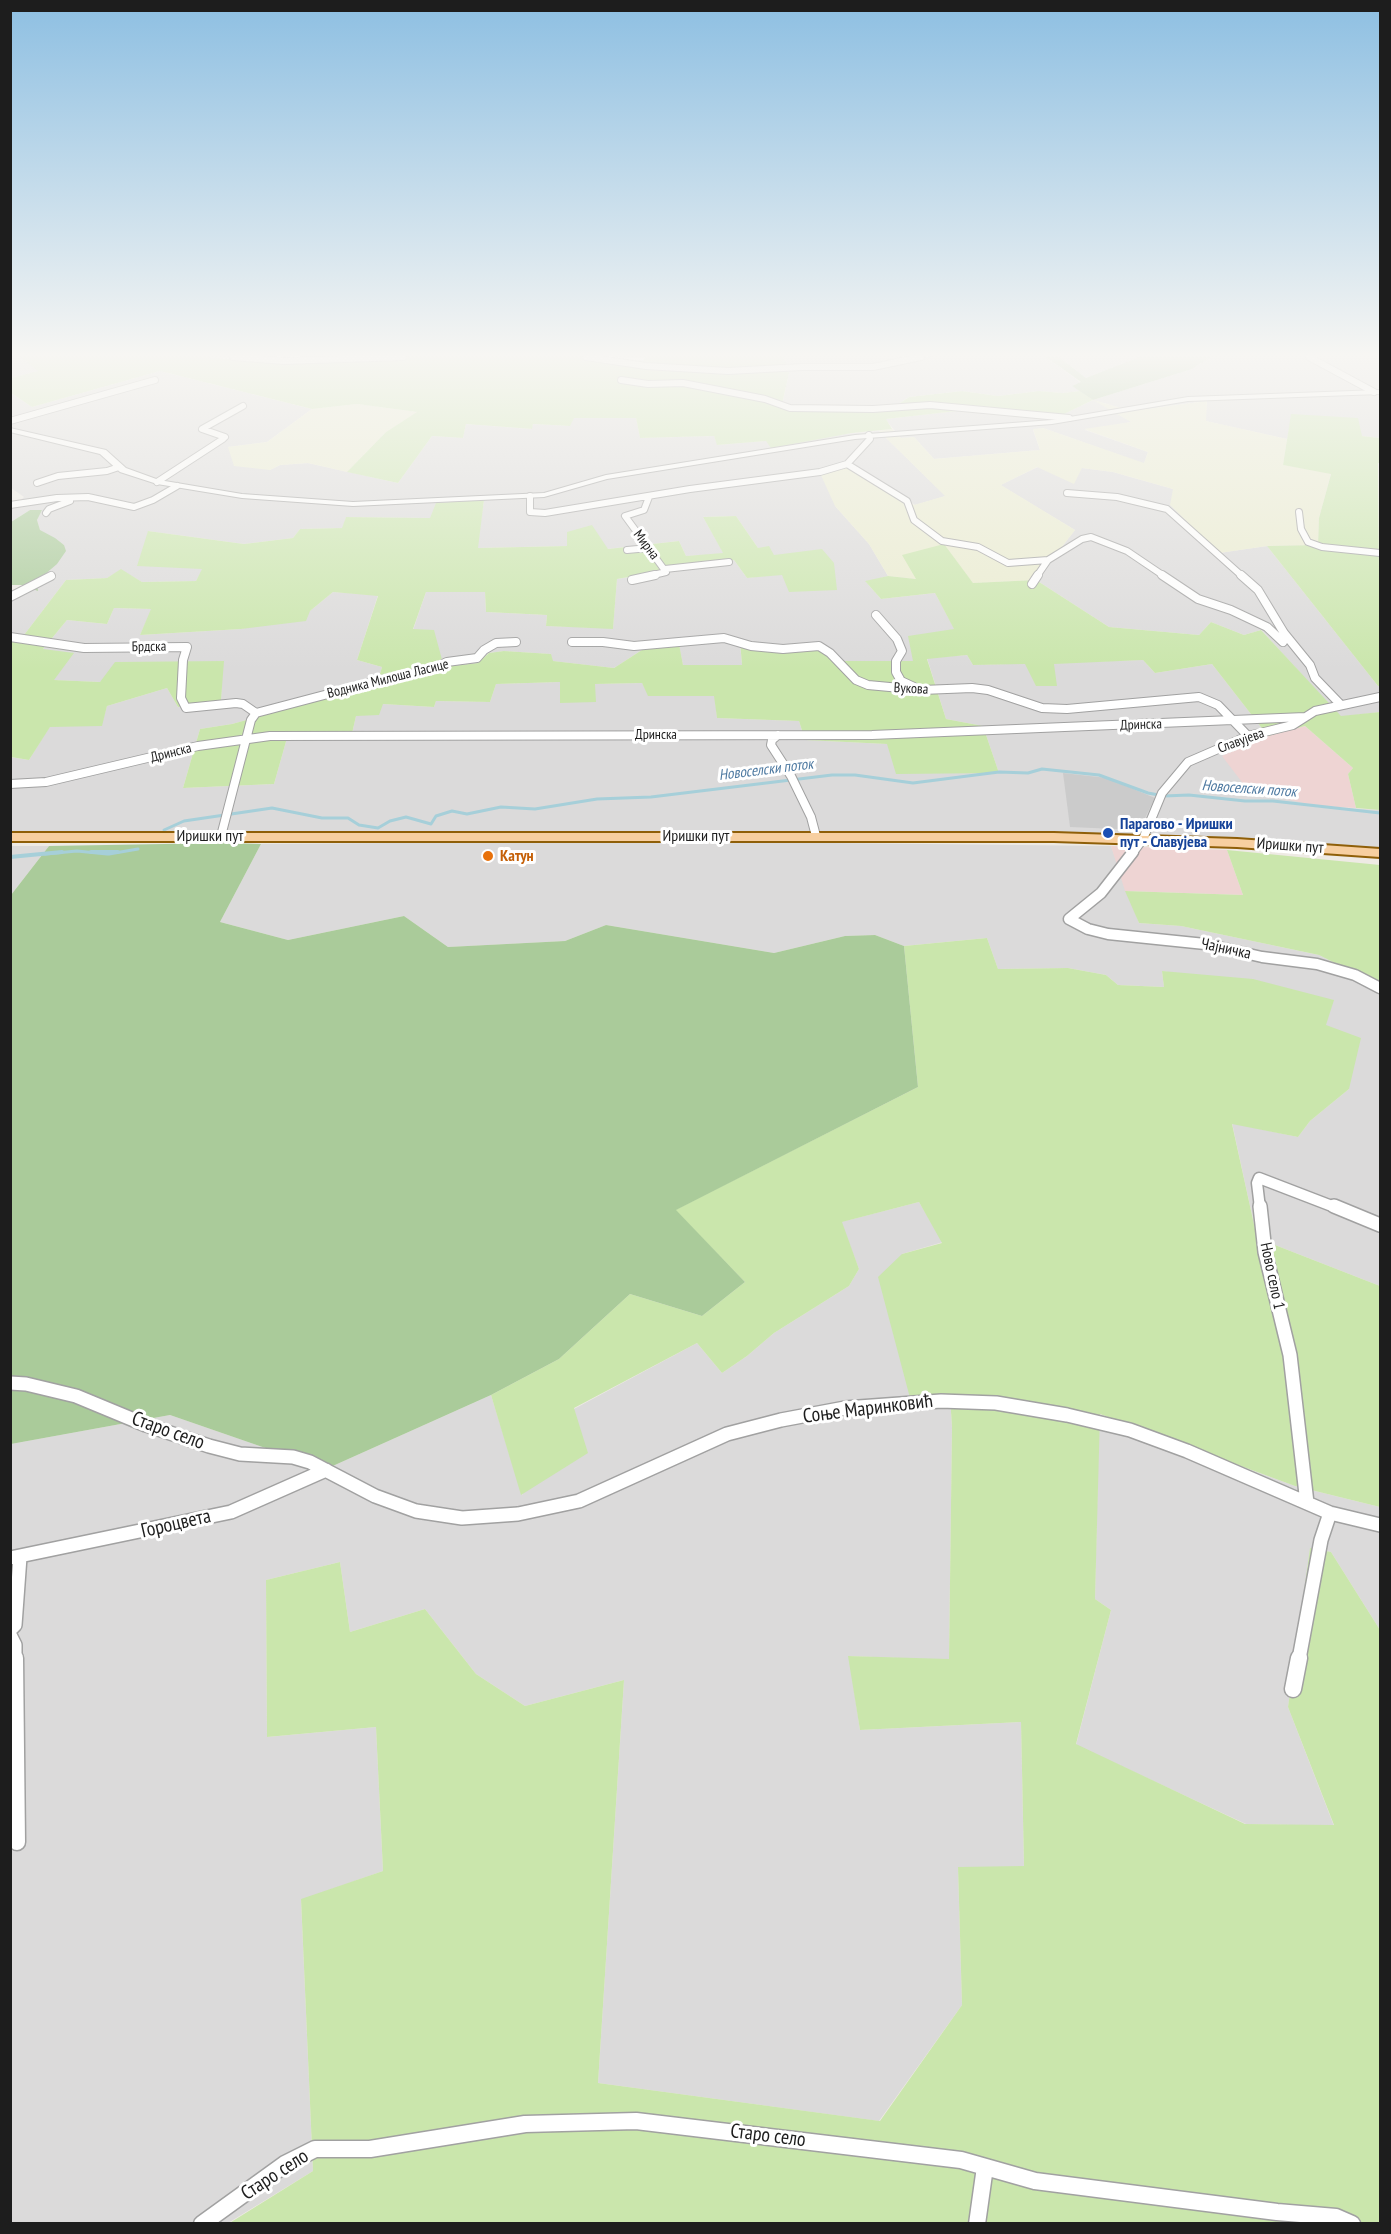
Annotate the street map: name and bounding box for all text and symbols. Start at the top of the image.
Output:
street label: Мирна [629,527,663,563]
street label: Брдска [132,638,166,656]
street label: Водника Милоша Ласице [326,656,450,702]
street label: Вукова [893,680,929,698]
street label: Дринска [1120,716,1162,734]
street label: Славујева [1216,725,1266,757]
street label: Дринска [635,727,677,743]
street label: Дринска [149,740,193,766]
water label: Новоселски поток [718,755,814,785]
water label: Новоселски поток [1201,777,1297,801]
place label: Парагово - Иришки пут - Славујева [1120,814,1233,852]
street label: Иришки пут [177,826,243,846]
street label: Иришки пут [663,826,729,846]
marker: Парагово - Иришки пут - Славујева [1101,826,1115,840]
street label: Иришки пут [1256,834,1324,858]
place label: Катун [500,846,534,866]
marker: Катун [481,849,495,863]
street label: Чајничка [1199,934,1253,964]
street label: Ново село 1 [1256,1241,1288,1311]
street label: Соње Маринковић [802,1389,934,1429]
street label: Старо село [128,1407,208,1455]
street label: Гороцвета [139,1504,213,1544]
street label: Старо село [729,2119,807,2153]
street label: Старо село [237,2144,313,2206]

